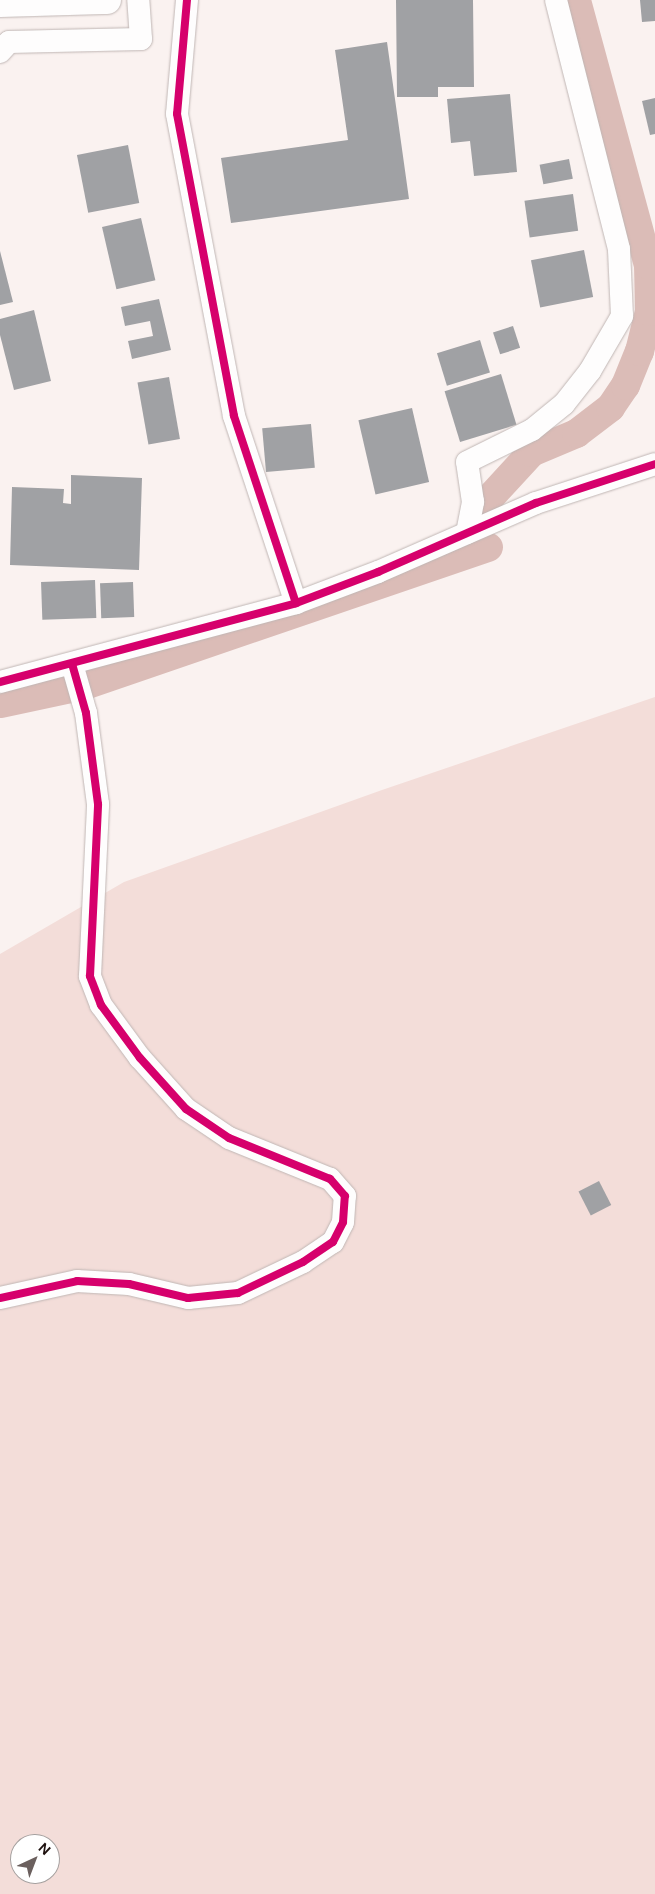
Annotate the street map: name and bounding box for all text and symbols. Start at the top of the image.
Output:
north arrow [10,1834,60,1884]
text: N [35,1839,54,1859]

